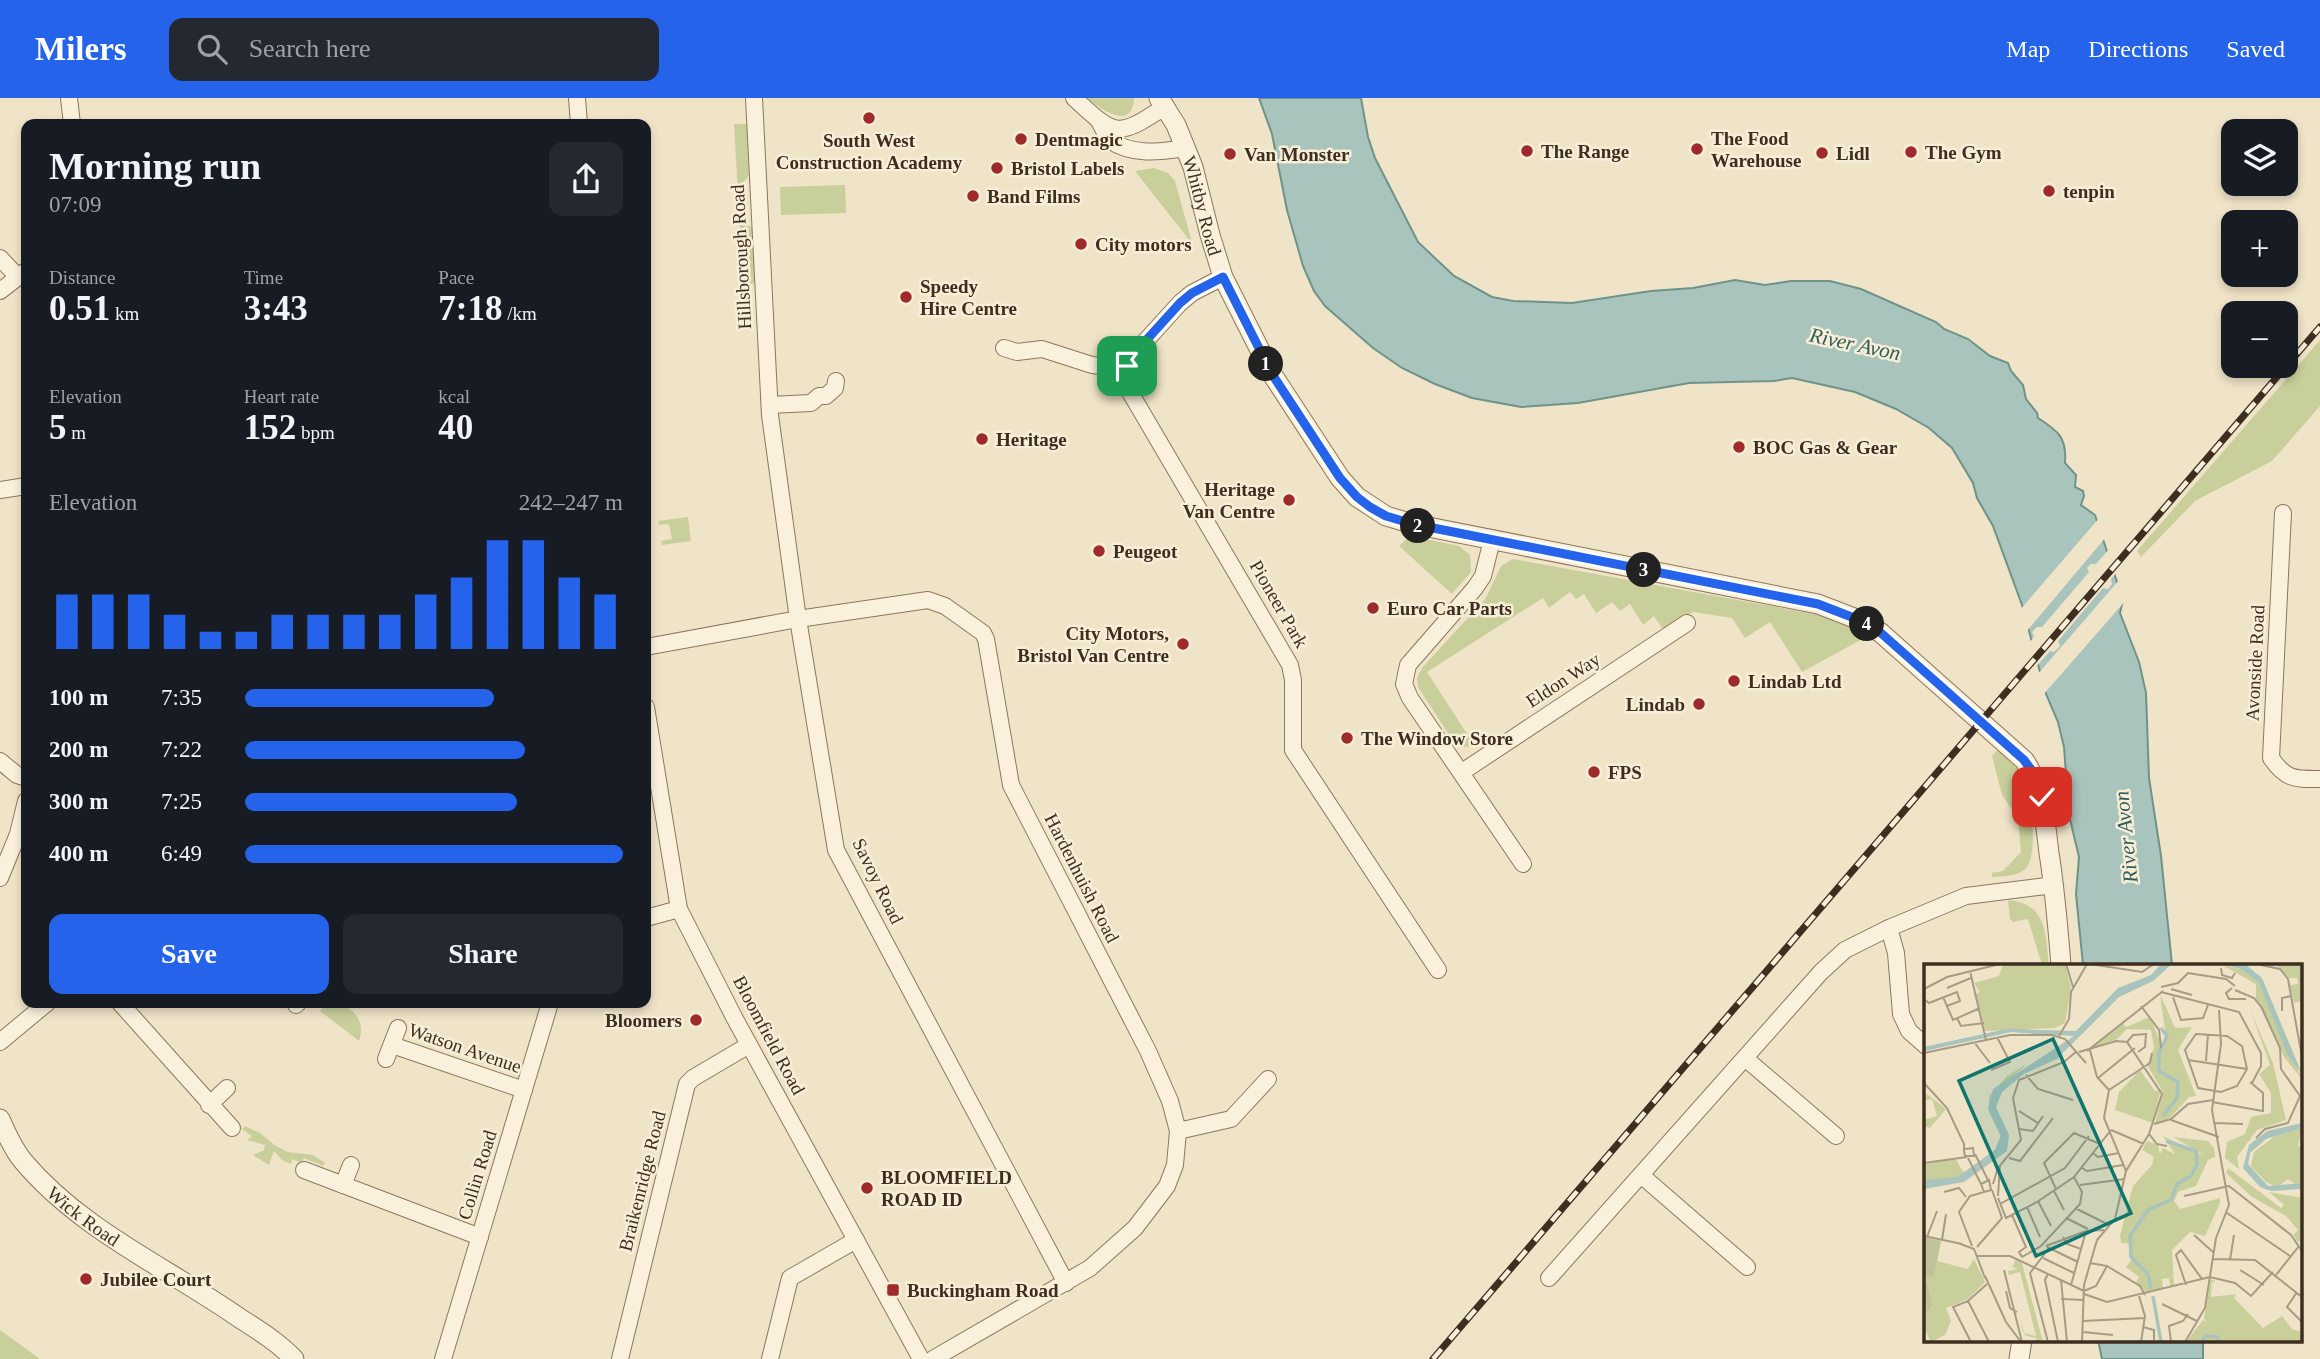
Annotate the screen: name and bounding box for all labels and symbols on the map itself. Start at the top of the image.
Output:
marker: South West Construction Academy [861,110,877,126]
place label: The Food Warehouse [1711,128,1801,171]
place label: Dentmagic [1035,129,1123,150]
place label: South West Construction Academy [776,130,963,173]
marker: Dentmagic [1013,131,1029,147]
place label: The Range [1541,141,1629,162]
marker: The Food Warehouse [1689,141,1705,157]
place label: The Gym [1925,142,2002,163]
marker: The Range [1519,143,1535,159]
place label: Lidl [1836,143,1870,164]
place label: Van Monster [1244,144,1350,165]
marker: The Gym [1903,144,1919,160]
marker: Lidl [1814,145,1830,161]
marker: Van Monster [1222,146,1238,162]
street label: Whitby Road [1179,153,1226,258]
place label: Bristol Labels [1011,158,1124,179]
marker: Bristol Labels [989,160,1005,176]
place label: tenpin [2063,181,2115,202]
street label: Hillsborough Road [727,183,755,330]
marker: tenpin [2041,183,2057,199]
place label: Band Films [987,186,1080,207]
marker: Band Films [965,188,981,204]
place label: City motors [1095,234,1192,255]
marker: City motors [1073,236,1089,252]
place label: Speedy Hire Centre [920,276,1017,319]
marker: Speedy Hire Centre [898,289,914,305]
water label: River Avon [1806,322,1903,365]
pin [1097,336,1157,396]
pin: 1 [1248,346,1284,382]
place label: Heritage [996,429,1067,450]
marker: Heritage [974,431,990,447]
place label: BOC Gas & Gear [1753,437,1898,458]
marker: BOC Gas & Gear [1731,439,1747,455]
place label: Heritage Van Centre [1183,479,1275,522]
marker: Heritage Van Centre [1281,492,1297,508]
pin: 2 [1400,508,1436,544]
place label: Peugeot [1113,541,1178,562]
marker: Peugeot [1091,543,1107,559]
pin: 3 [1626,552,1662,588]
street label: Pioneer Park [1246,556,1313,652]
place label: Euro Car Parts [1387,598,1512,619]
marker: Euro Car Parts [1365,600,1381,616]
street label: Avonside Road [2241,604,2269,722]
pin: 4 [1850,606,1884,642]
place label: City Motors, Bristol Van Centre [1017,623,1169,666]
marker: City Motors, Bristol Van Centre [1175,636,1191,652]
street label: Eldon Way [1522,648,1604,712]
place label: Lindab Ltd [1748,671,1842,692]
marker: Lindab Ltd [1726,673,1742,689]
place label: Lindab [1626,694,1685,715]
marker: Lindab [1691,696,1707,712]
place label: The Window Store [1361,728,1513,749]
marker: The Window Store [1339,730,1355,746]
place label: FPS [1608,762,1642,783]
marker: FPS [1586,764,1602,780]
pin [2012,767,2072,827]
water label: River Avon [2109,790,2143,885]
street label: Hardenhuish Road [1040,810,1124,946]
street label: Savoy Road [848,835,908,928]
inset map [1924,964,2302,1342]
street label: Bloomfield Road [729,972,809,1098]
place label: Bloomers [605,1010,682,1031]
marker: Bloomers [688,1012,704,1028]
street label: Watson Avenue [406,1019,524,1077]
street label: Braikenridge Road [614,1108,670,1253]
street label: Collin Road [453,1127,501,1222]
place label: BLOOMFIELD ROAD ID [881,1167,1012,1210]
marker: BLOOMFIELD ROAD ID [859,1180,875,1196]
street label: Wick Road [43,1182,124,1250]
place label: Jubilee Court [100,1269,212,1290]
marker: Jubilee Court [78,1271,94,1287]
place label: Buckingham Road [907,1280,1059,1301]
marker: Buckingham Road [885,1282,901,1298]

